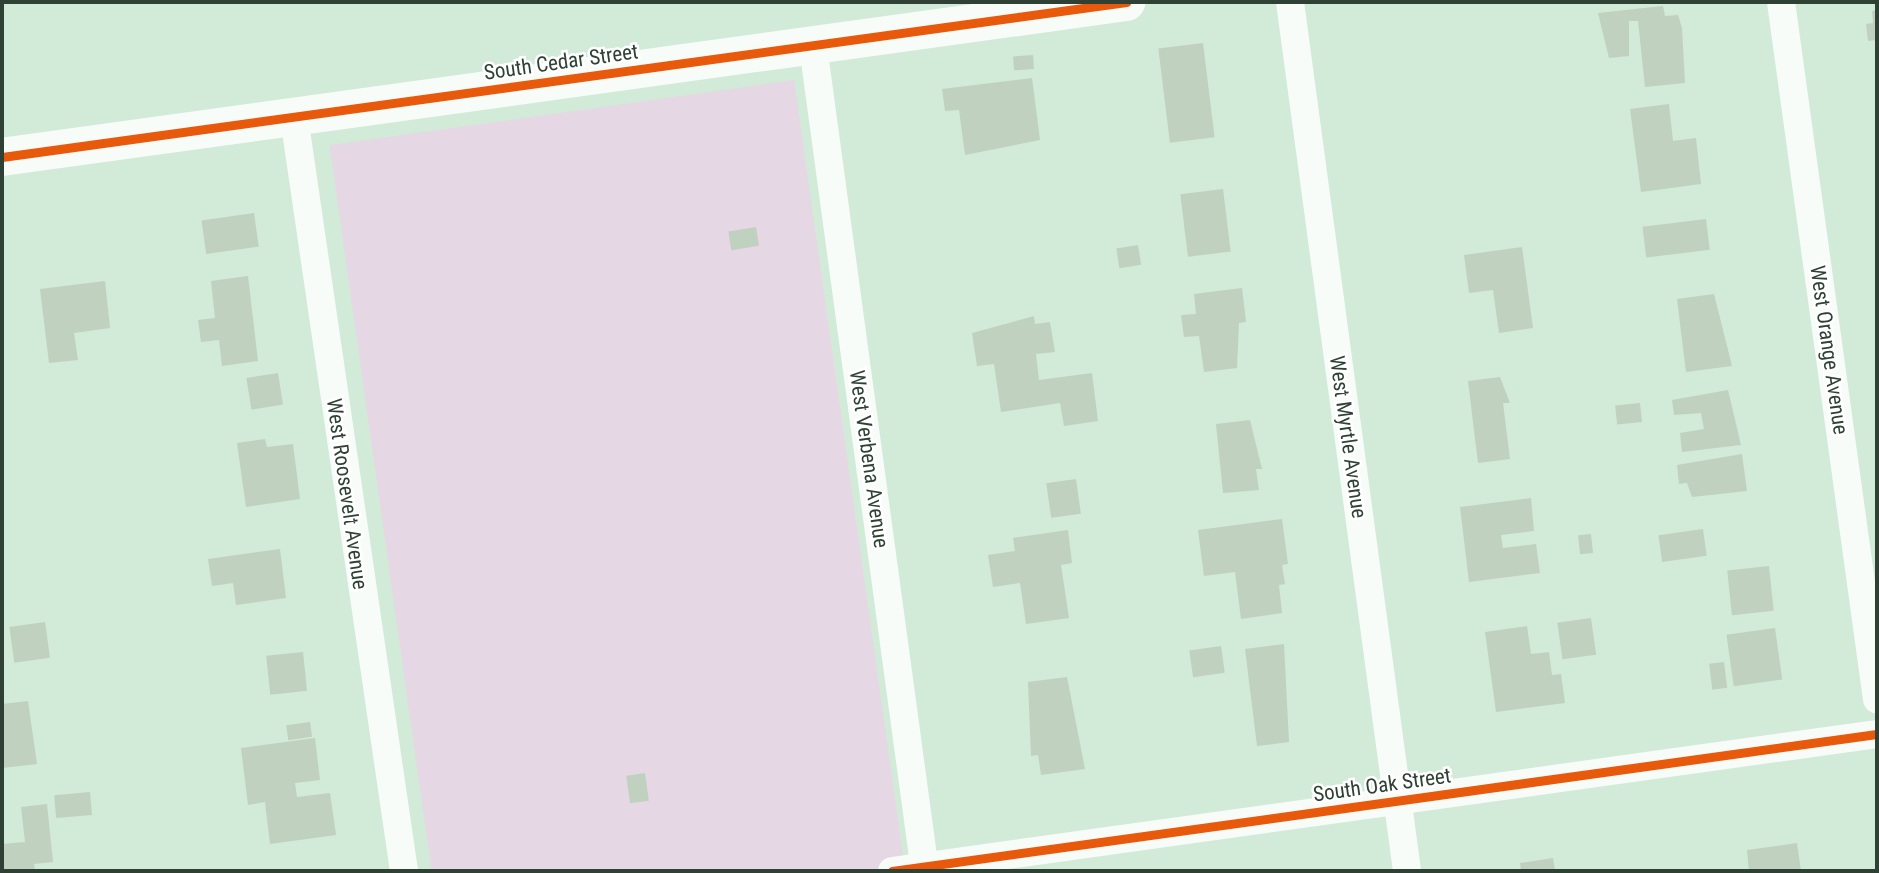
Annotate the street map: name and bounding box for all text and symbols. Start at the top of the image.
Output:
street label: South Cedar Street [482,39,640,85]
street label: West Orange Avenue [1805,264,1853,436]
street label: West Myrtle Avenue [1324,354,1372,520]
street label: West Verbena Avenue [844,368,894,550]
street label: West Roosevelt Avenue [321,397,373,591]
street label: South Oak Street [1311,763,1453,807]

